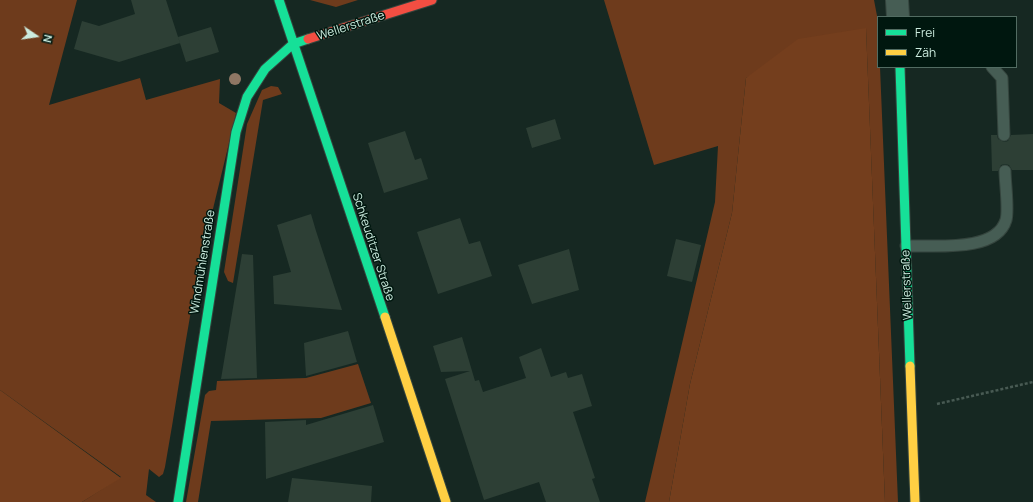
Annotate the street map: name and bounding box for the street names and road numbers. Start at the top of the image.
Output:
street label: Wellerstraße [315,8,387,44]
street label: Schkeuditzer Straße [349,191,397,303]
street label: Windmühlenstraße [188,209,218,315]
street label: Wellerstraße [899,250,915,320]

